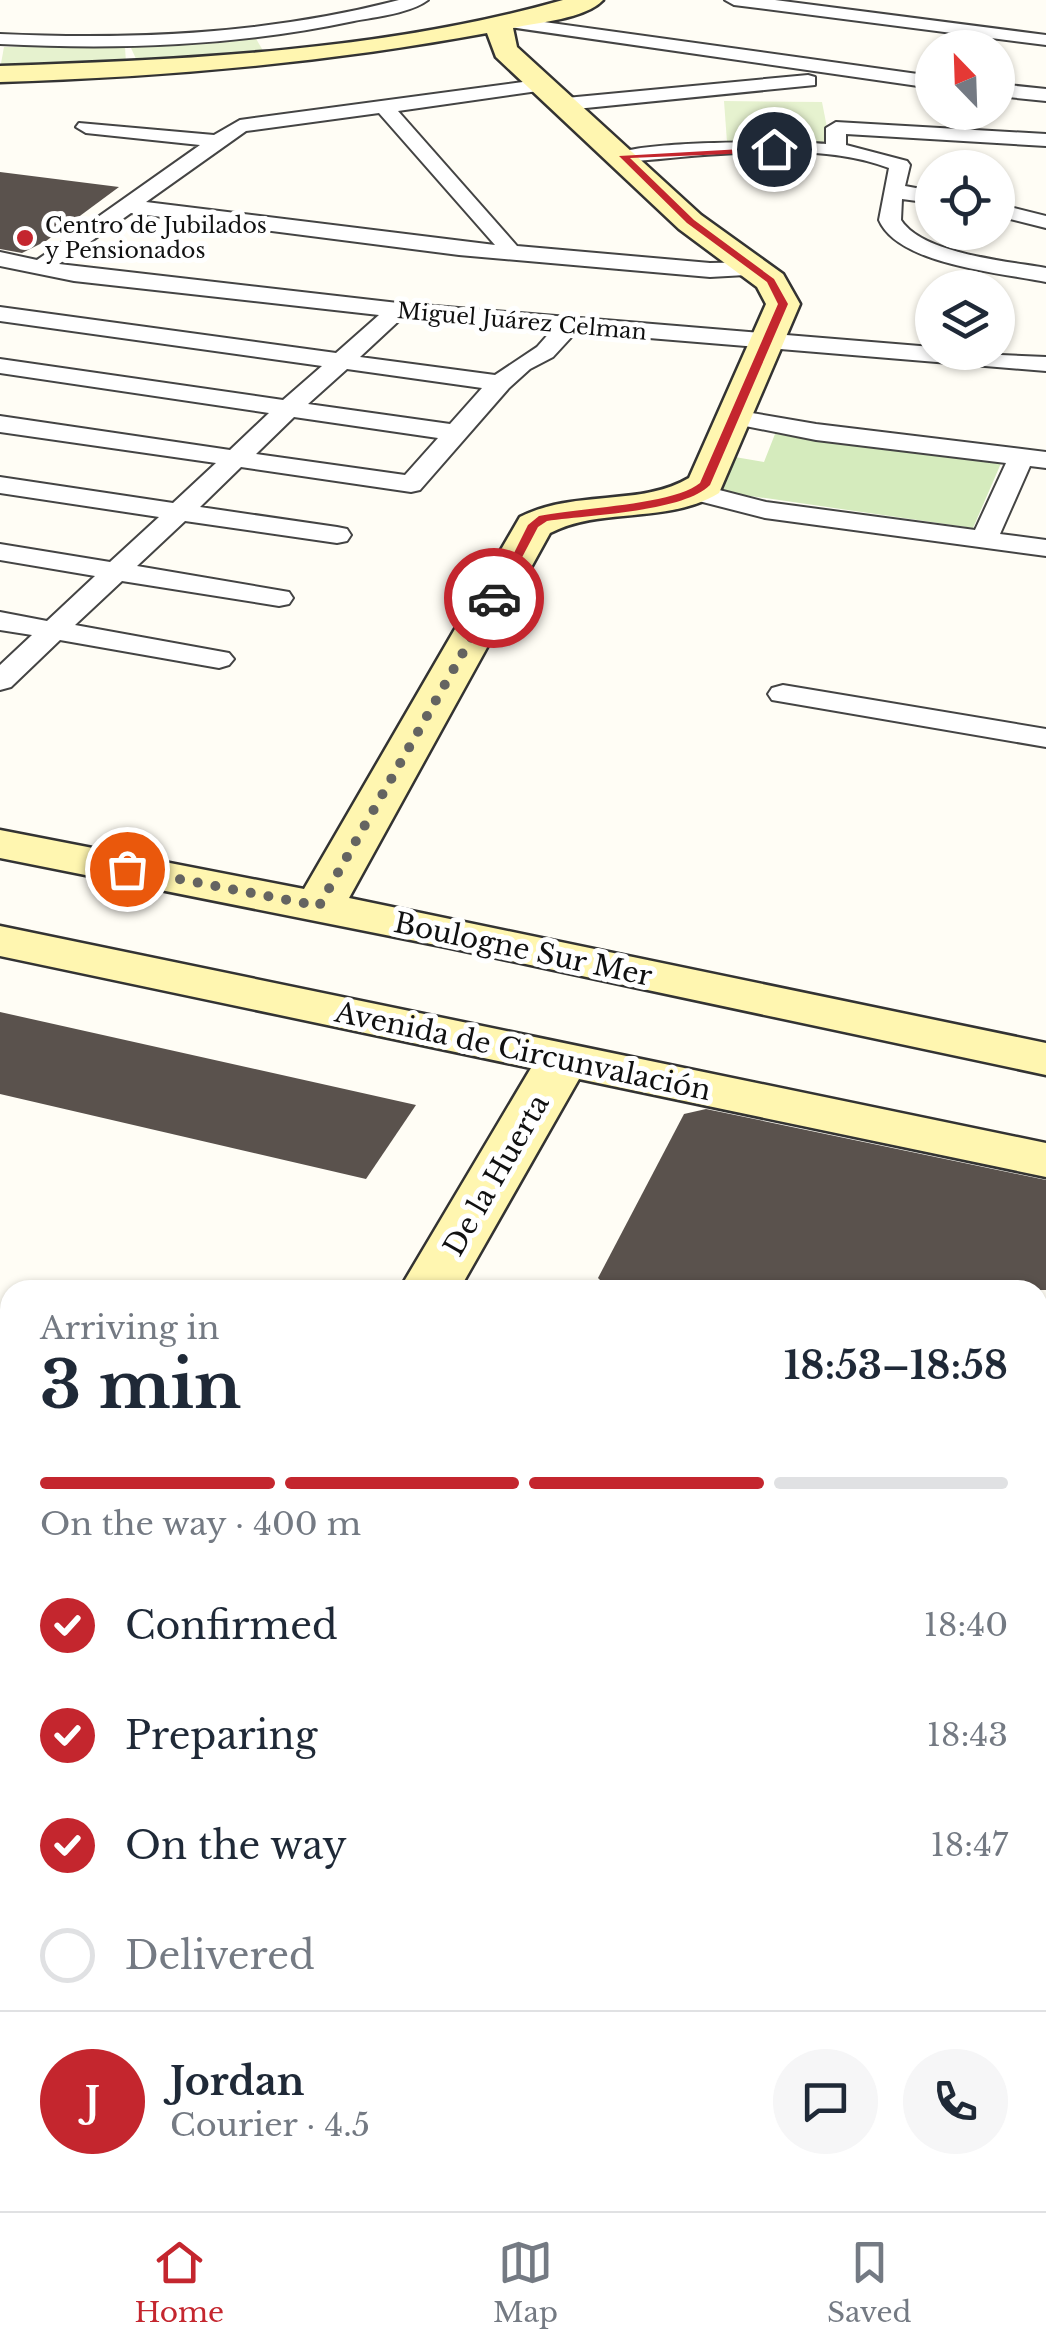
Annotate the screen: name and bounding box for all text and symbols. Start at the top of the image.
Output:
north arrow [915,30,1015,130]
map controls [915,30,1015,370]
pin [732,107,817,192]
icon: home [747,122,802,177]
button: locate [915,150,1015,250]
place label: Centro de Jubilados y Pensionados [45,212,267,264]
marker: Centro de Jubilados y Pensionados [14,227,36,249]
button: layers [915,270,1015,370]
street label: Miguel Juárez Celman [396,297,648,346]
courier [444,548,544,648]
icon: car [467,571,522,626]
pin [85,827,170,912]
icon: bag [100,842,155,897]
street label: Boulogne Sur Mer [391,905,656,994]
street label: Avenida de Circunvalación [331,994,714,1108]
street label: De la Huerta [436,1088,557,1262]
text: Arriving in [40,1308,219,1348]
text: 18:53–18:58 [784,1342,1008,1389]
text: 3 min [40,1345,241,1426]
text: On the way · 400 m [40,1504,361,1544]
icon: check [40,1598,95,1653]
text: Confirmed [125,1602,338,1649]
text: 18:40 [924,1605,1008,1645]
icon: check [40,1708,95,1763]
text: Preparing [125,1712,317,1759]
text: 18:43 [927,1715,1008,1755]
icon: check [40,1818,95,1873]
text: On the way [125,1822,347,1869]
text: 18:47 [930,1825,1008,1865]
text: Delivered [125,1932,315,1979]
button: chat [773,2049,878,2154]
button: phone [903,2049,1008,2154]
text: Jordan [170,2058,304,2105]
text: J [85,2078,100,2125]
text: Courier · 4.5 [170,2105,370,2145]
tab: Home [134,2235,224,2330]
tab: Map [493,2235,558,2330]
tab: Saved [827,2235,911,2330]

